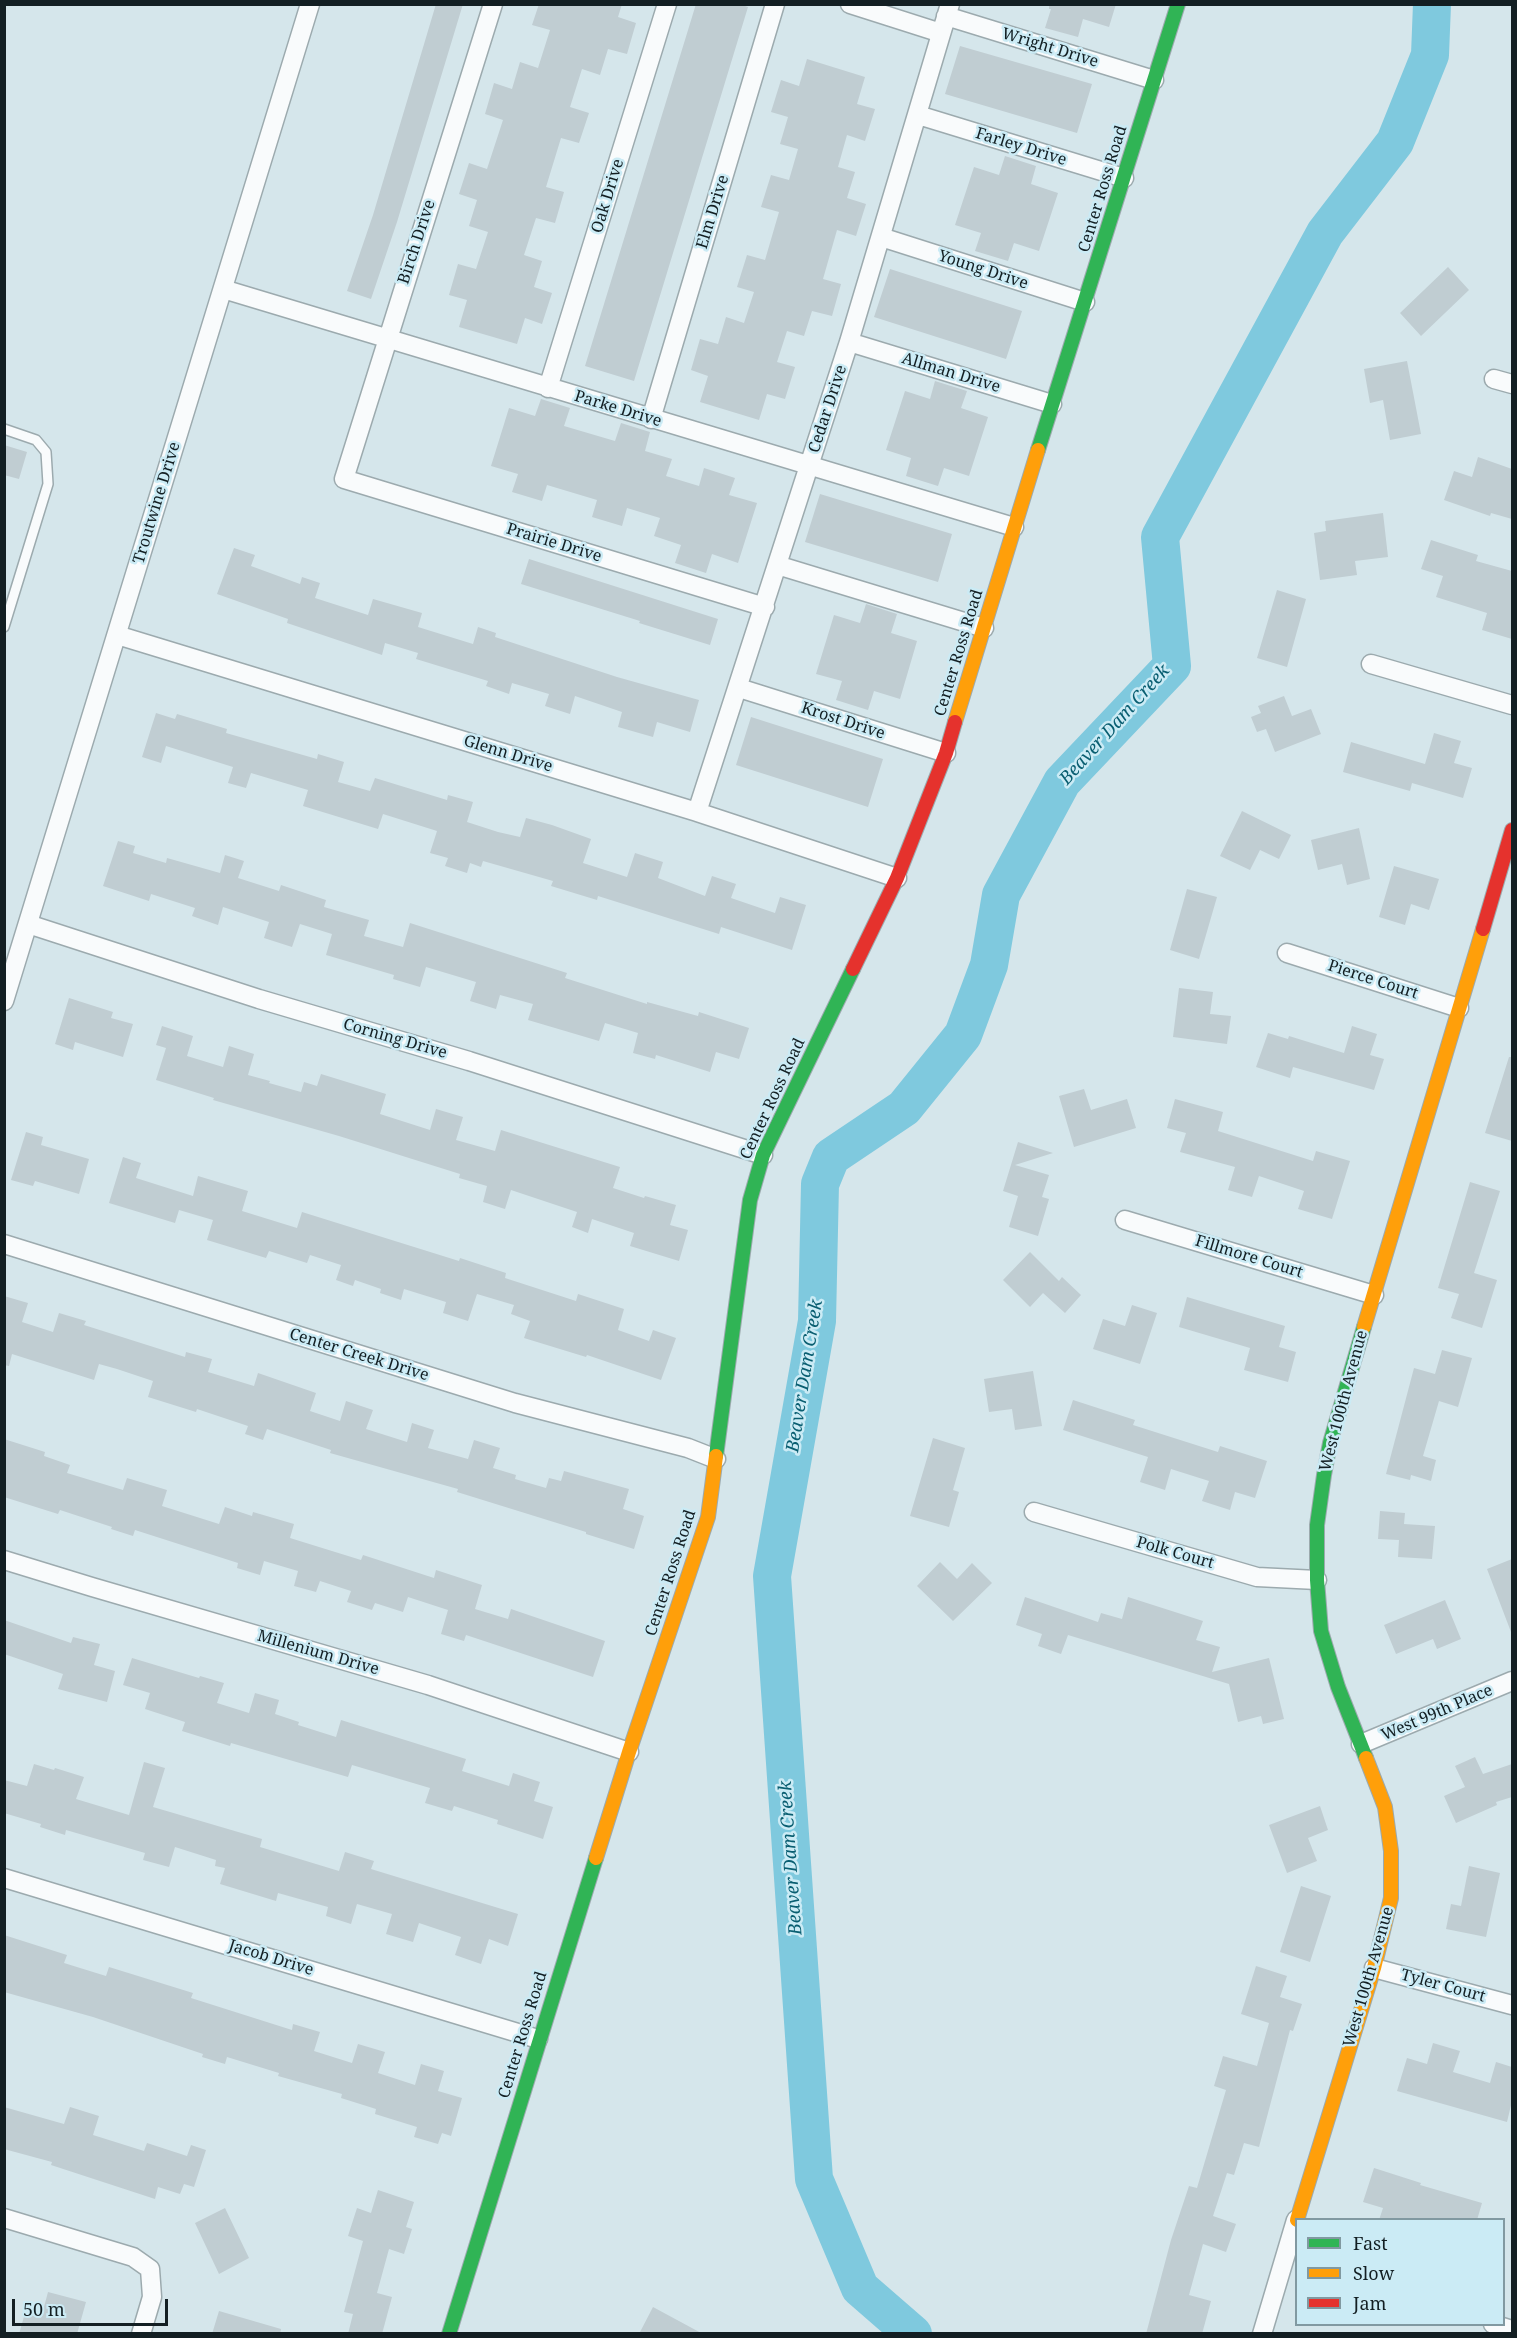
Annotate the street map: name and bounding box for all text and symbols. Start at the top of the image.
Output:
street label: Wright Drive [999,24,1101,72]
street label: Center Ross Road [1075,123,1131,255]
street label: Farley Drive [973,124,1069,170]
street label: Oak Drive [588,157,628,235]
street label: Elm Drive [693,173,733,251]
street label: Birch Drive [394,197,440,287]
street label: Young Drive [936,246,1030,294]
street label: Allman Drive [899,349,1003,397]
street label: Cedar Drive [805,363,851,455]
street label: Parke Drive [572,387,664,431]
street label: Troutwine Drive [129,440,185,566]
street label: Prairie Drive [504,519,604,567]
street label: Center Ross Road [931,587,987,719]
water label: Beaver Dam Creek [1055,660,1175,790]
street label: Krost Drive [799,698,887,744]
street label: Glenn Drive [461,731,555,777]
street label: Pierce Court [1325,956,1421,1004]
street label: Corning Drive [341,1015,449,1063]
street label: Center Ross Road [737,1035,809,1163]
street label: Fillmore Court [1193,1232,1305,1282]
water label: Beaver Dam Creek [782,1298,828,1454]
street label: Center Creek Drive [287,1325,431,1385]
street label: West 100th Avenue [1316,1328,1372,1474]
street label: Center Ross Road [642,1508,700,1638]
street label: Polk Court [1134,1533,1216,1573]
street label: Millenium Drive [255,1626,381,1680]
street label: West 99th Place [1378,1681,1496,1745]
water label: Beaver Dam Creek [775,1780,807,1936]
street label: West 100th Avenue [1340,1905,1398,2049]
street label: Jacob Drive [226,1936,316,1980]
street label: Tyler Court [1399,1966,1487,2006]
street label: Center Ross Road [495,1969,551,2101]
legend [1295,2218,1505,2326]
text: Fast [1353,2231,1388,2255]
text: Slow [1353,2261,1394,2285]
scale bar [15,2287,171,2325]
text: Jam [1353,2291,1387,2315]
text: 50 m [23,2297,65,2321]

